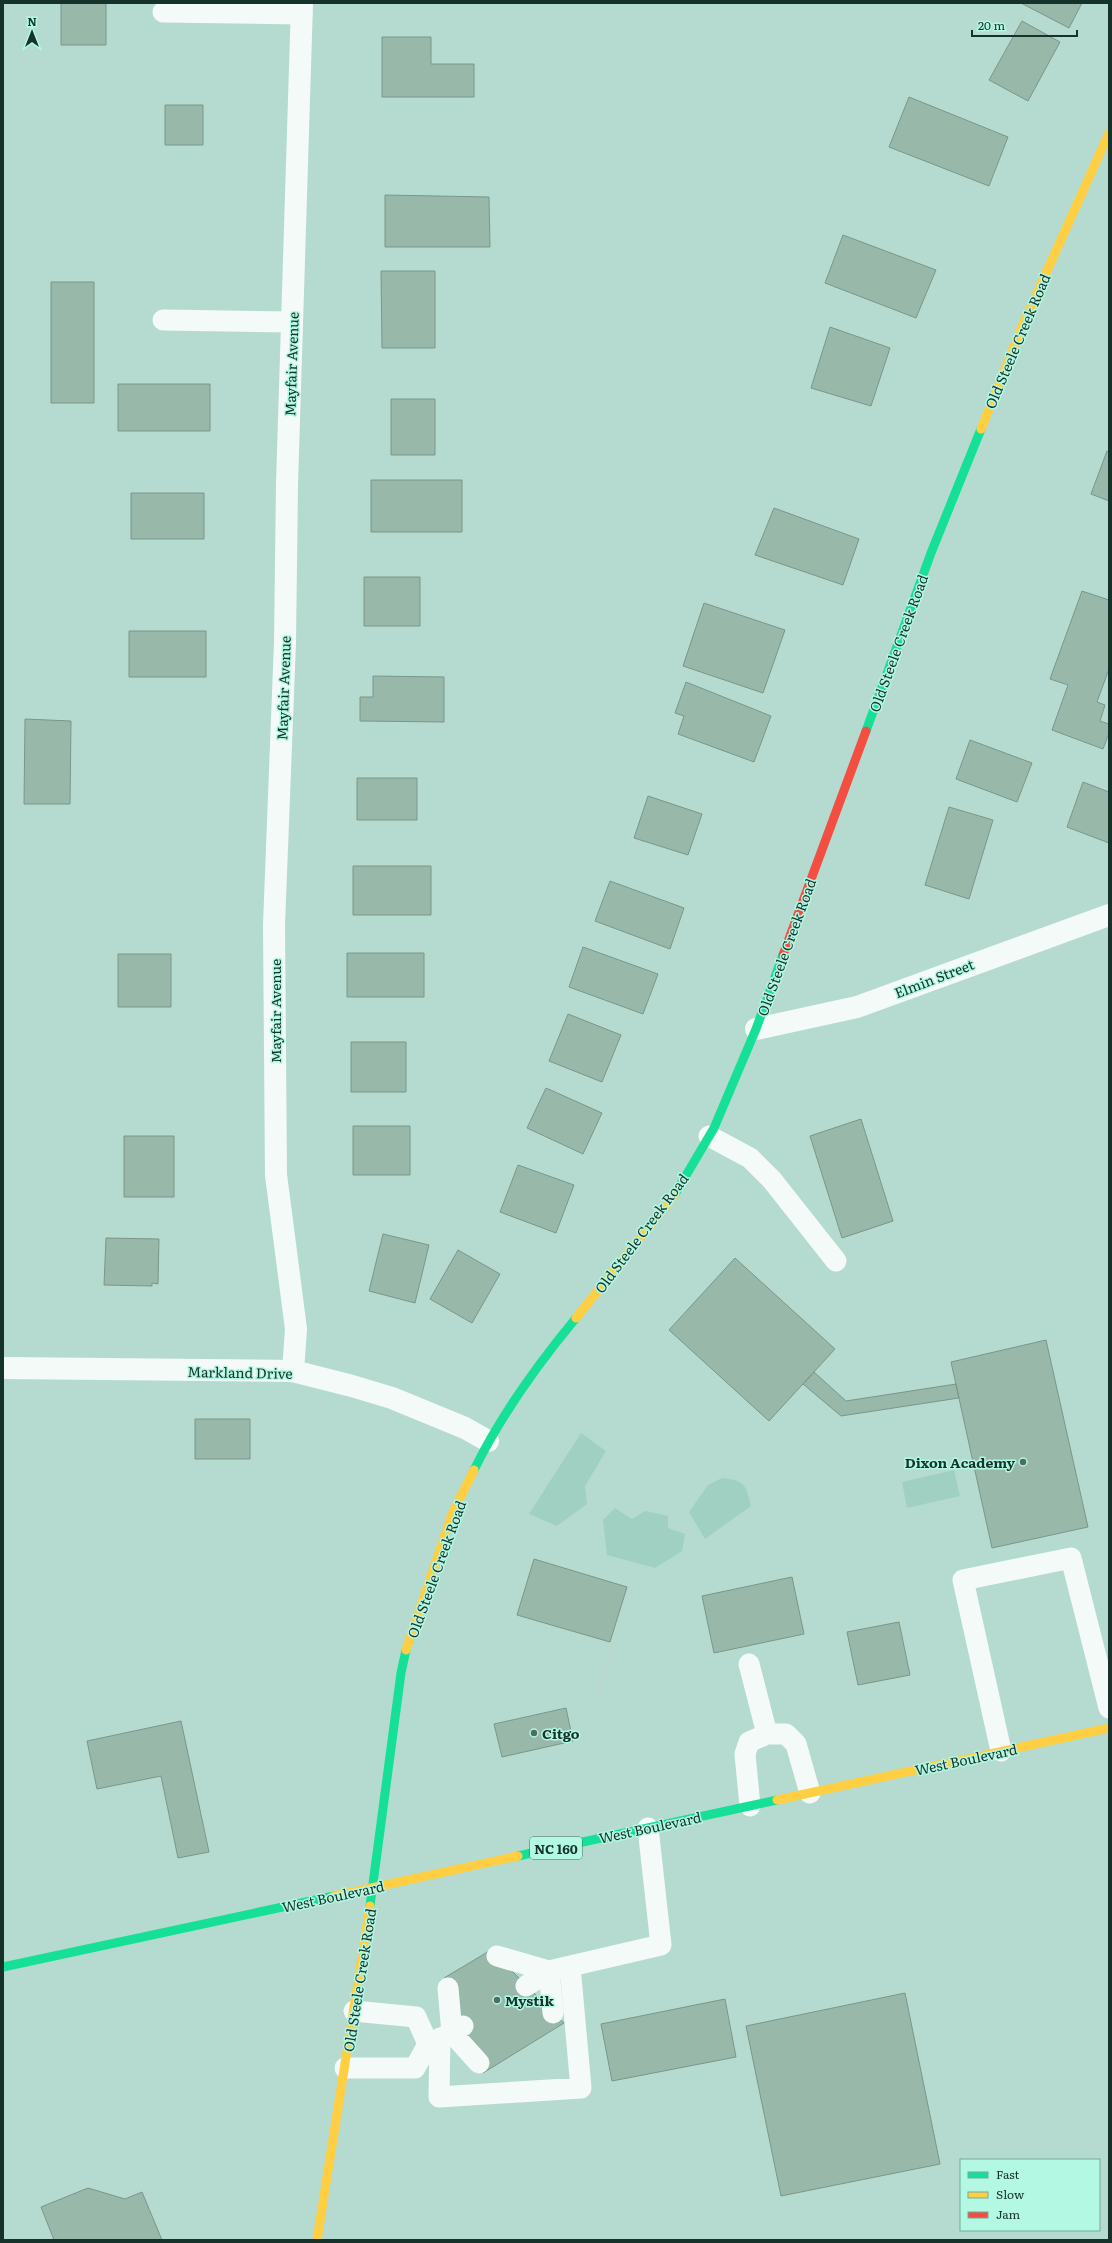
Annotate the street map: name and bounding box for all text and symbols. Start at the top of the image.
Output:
north arrow [12,12,52,52]
scale bar [972,12,1077,38]
text: N [27,13,37,29]
text: 20 m [978,16,1005,34]
street label: Old Steele Creek Road [979,270,1055,412]
street label: Mayfair Avenue [279,311,303,417]
street label: Old Steele Creek Road [864,571,932,715]
street label: Mayfair Avenue [271,635,295,741]
street label: Old Steele Creek Road [752,875,820,1019]
street label: Elmin Street [891,954,977,1002]
street label: Mayfair Avenue [265,959,285,1063]
street label: Old Steele Creek Road [589,1169,693,1297]
street label: Markland Drive [187,1361,293,1383]
place label: Dixon Academy [905,1452,1015,1472]
marker: Dixon Academy [1018,1457,1028,1467]
street label: Old Steele Creek Road [402,1497,470,1641]
place label: Citgo [542,1723,580,1743]
marker: Citgo [529,1728,539,1738]
street label: West Boulevard [913,1738,1019,1780]
street label: West Boulevard [597,1806,703,1848]
road number: NC 160 [530,1837,582,1859]
street label: West Boulevard [280,1875,386,1917]
street label: Old Steele Creek Road [338,1906,380,2053]
place label: Mystik [505,1990,554,2010]
marker: Mystik [492,1995,502,2005]
legend [960,2159,1100,2231]
text: Fast [996,2165,1020,2183]
text: Slow [996,2185,1025,2203]
text: Jam [996,2205,1021,2223]

